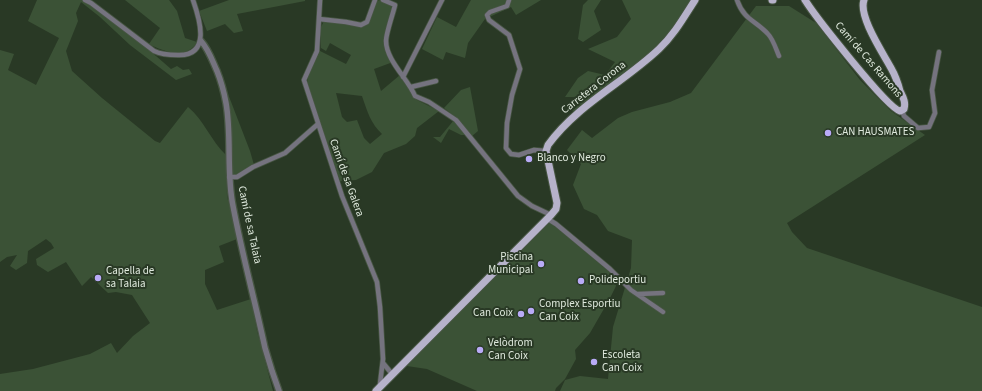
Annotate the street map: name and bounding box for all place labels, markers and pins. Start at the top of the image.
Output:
place label: CAN HAUSMATES [836,126,914,140]
marker: CAN HAUSMATES [823,128,833,138]
place label: Blanco y Negro [537,152,606,166]
marker: Blanco y Negro [524,154,534,164]
place label: Piscina Municipal [488,251,533,277]
marker: Piscina Municipal [536,259,546,269]
place label: Capella de sa Talaia [106,265,154,291]
marker: Capella de sa Talaia [93,273,103,283]
place label: Polideportiu [589,274,646,288]
marker: Polideportiu [576,276,586,286]
place label: Complex Esportiu Can Coix [539,298,620,324]
marker: Complex Esportiu Can Coix [526,306,536,316]
place label: Can Coix [473,307,513,321]
marker: Can Coix [516,309,526,319]
place label: Velòdrom Can Coix [488,337,533,363]
marker: Velòdrom Can Coix [475,345,485,355]
place label: Escoleta Can Coix [602,349,642,375]
marker: Escoleta Can Coix [589,357,599,367]

